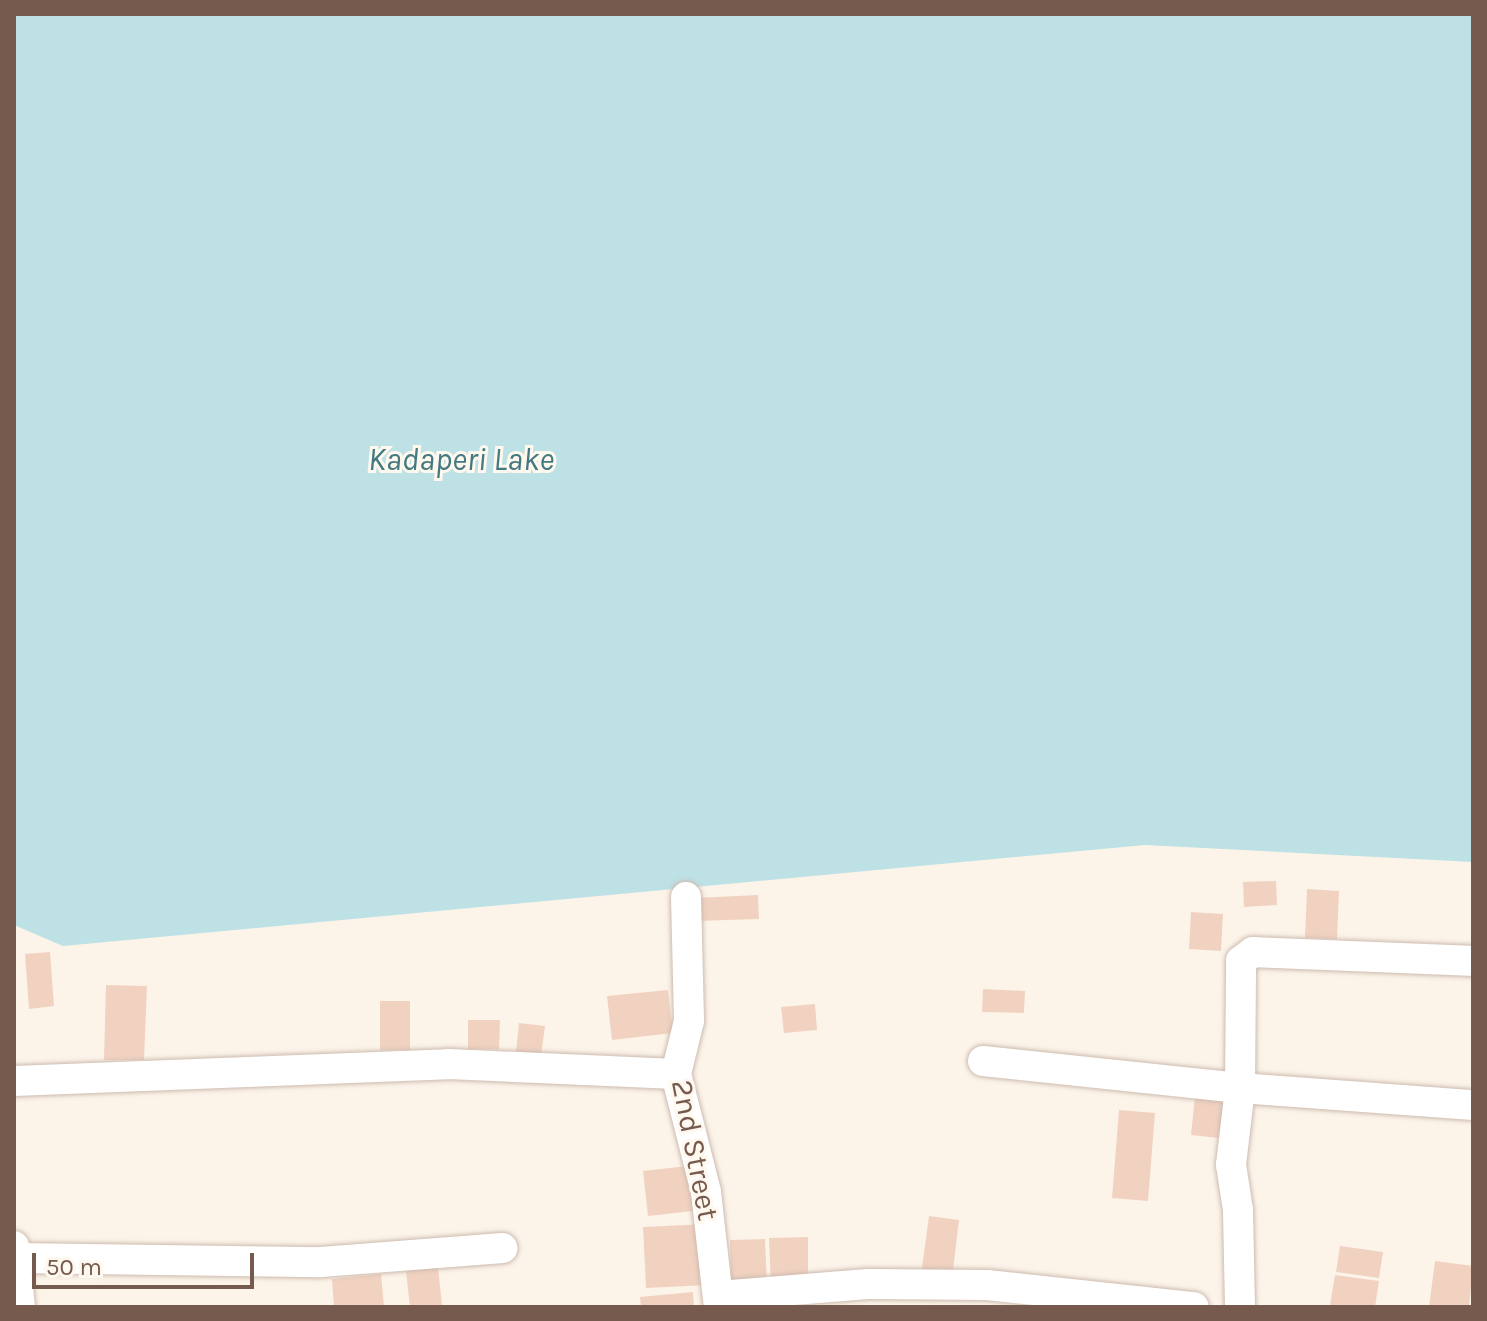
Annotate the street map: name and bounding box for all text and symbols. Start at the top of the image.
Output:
water label: Kadaperi Lake [368,441,554,479]
street label: 2nd Street [664,1077,726,1223]
scale bar [36,1237,258,1287]
text: 50 m [46,1253,102,1281]

